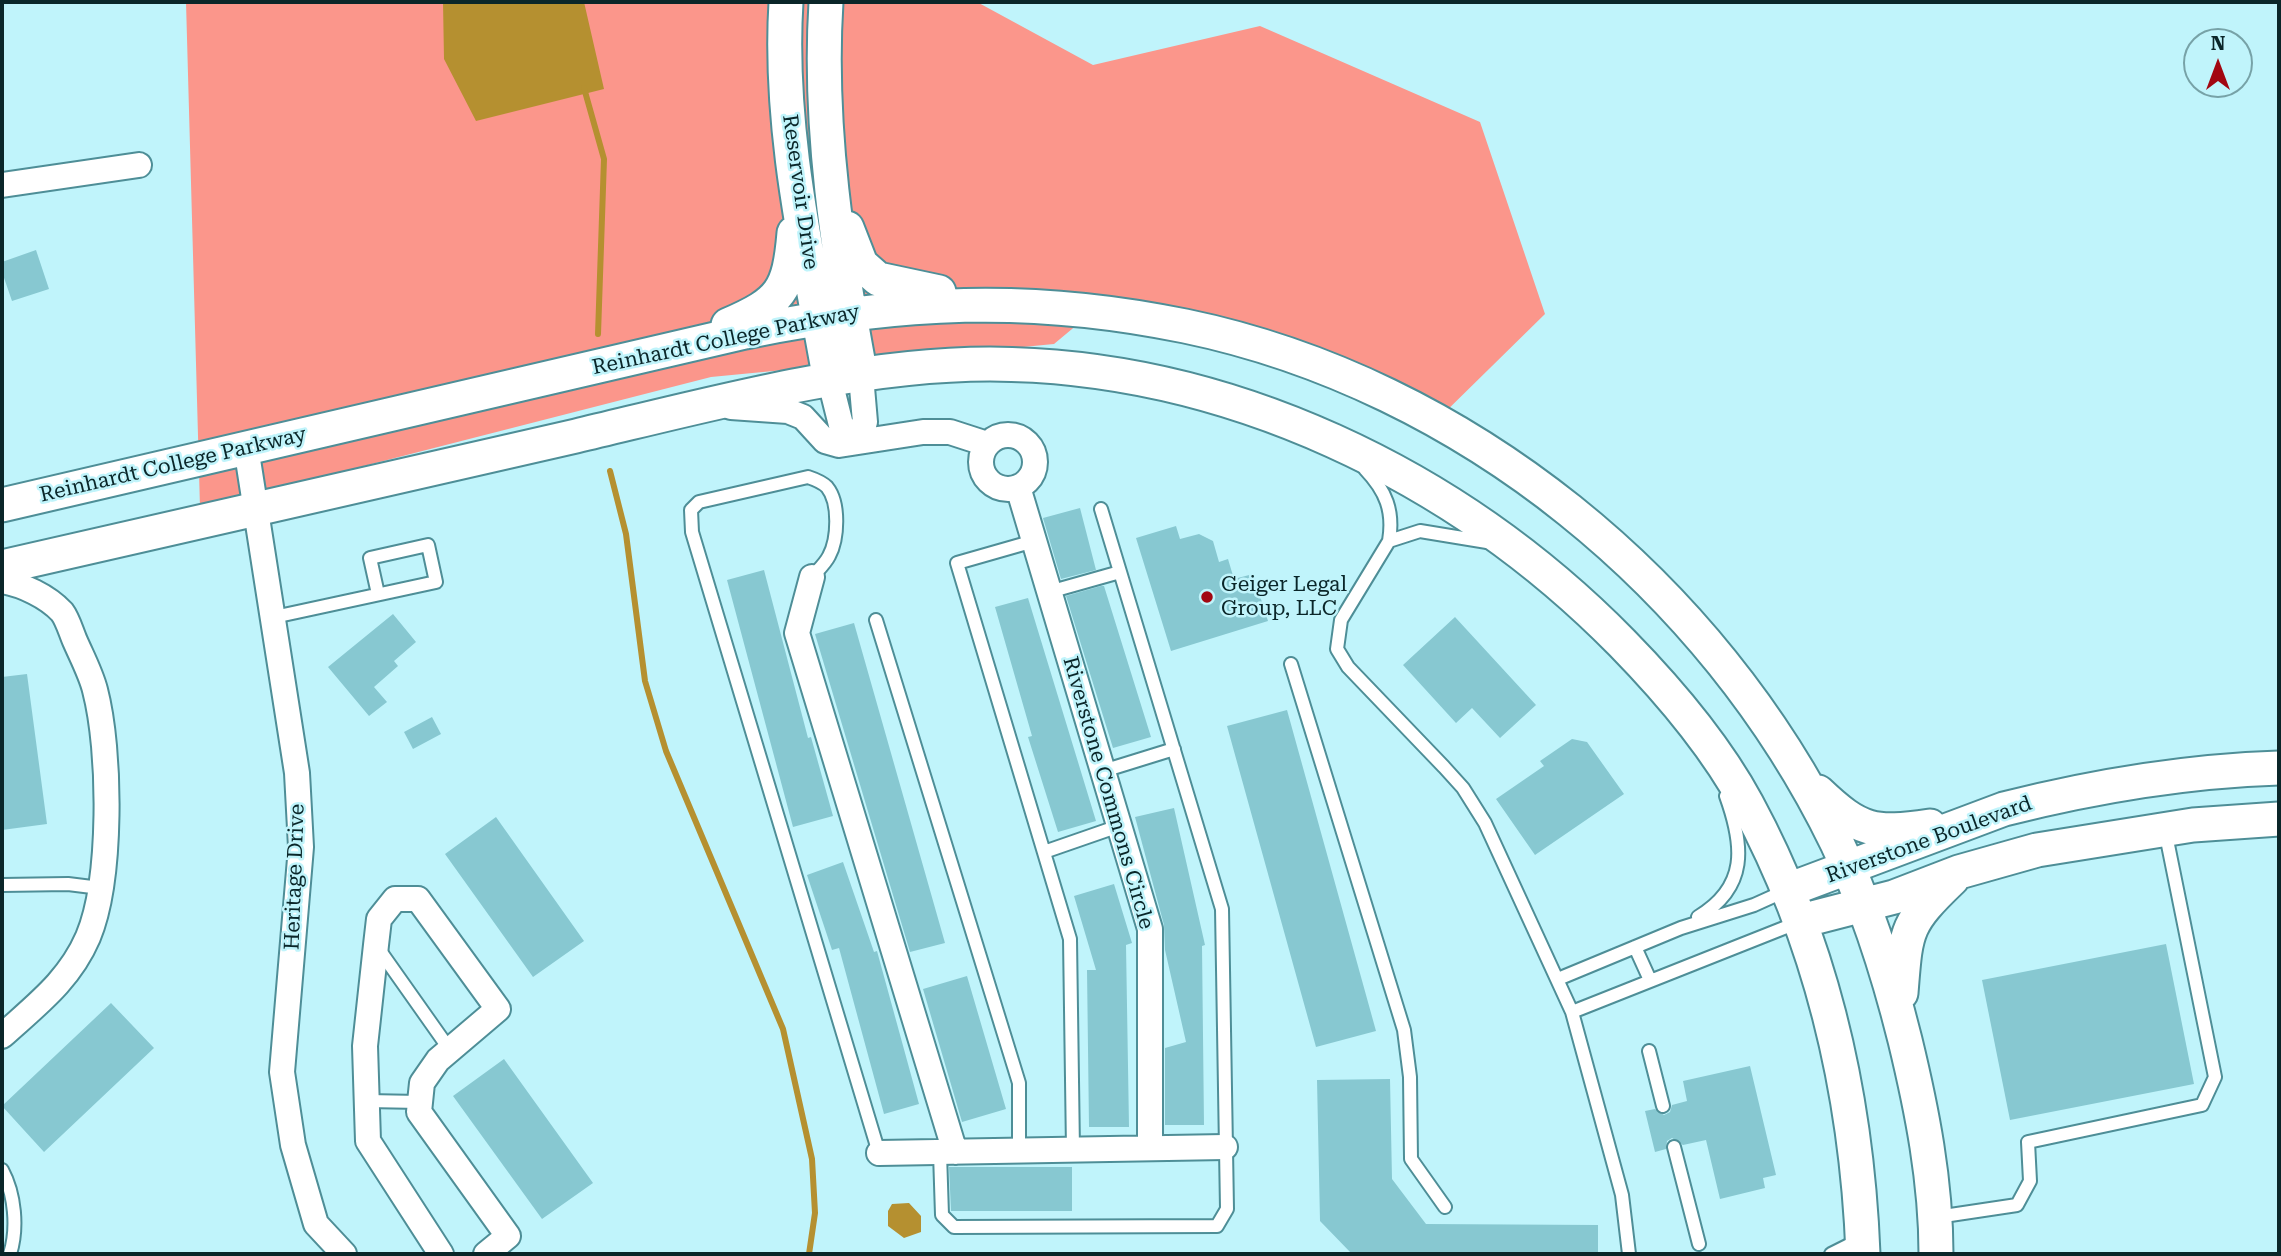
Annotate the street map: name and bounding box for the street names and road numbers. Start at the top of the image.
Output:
street label: Reservoir Drive [777,113,823,271]
street label: Reinhardt College Parkway [590,299,862,381]
street label: Reinhardt College Parkway [37,422,309,508]
street label: Riverstone Commons Circle [1057,654,1159,932]
street label: Riverstone Boulevard [1823,791,2035,889]
street label: Heritage Drive [280,803,310,951]

